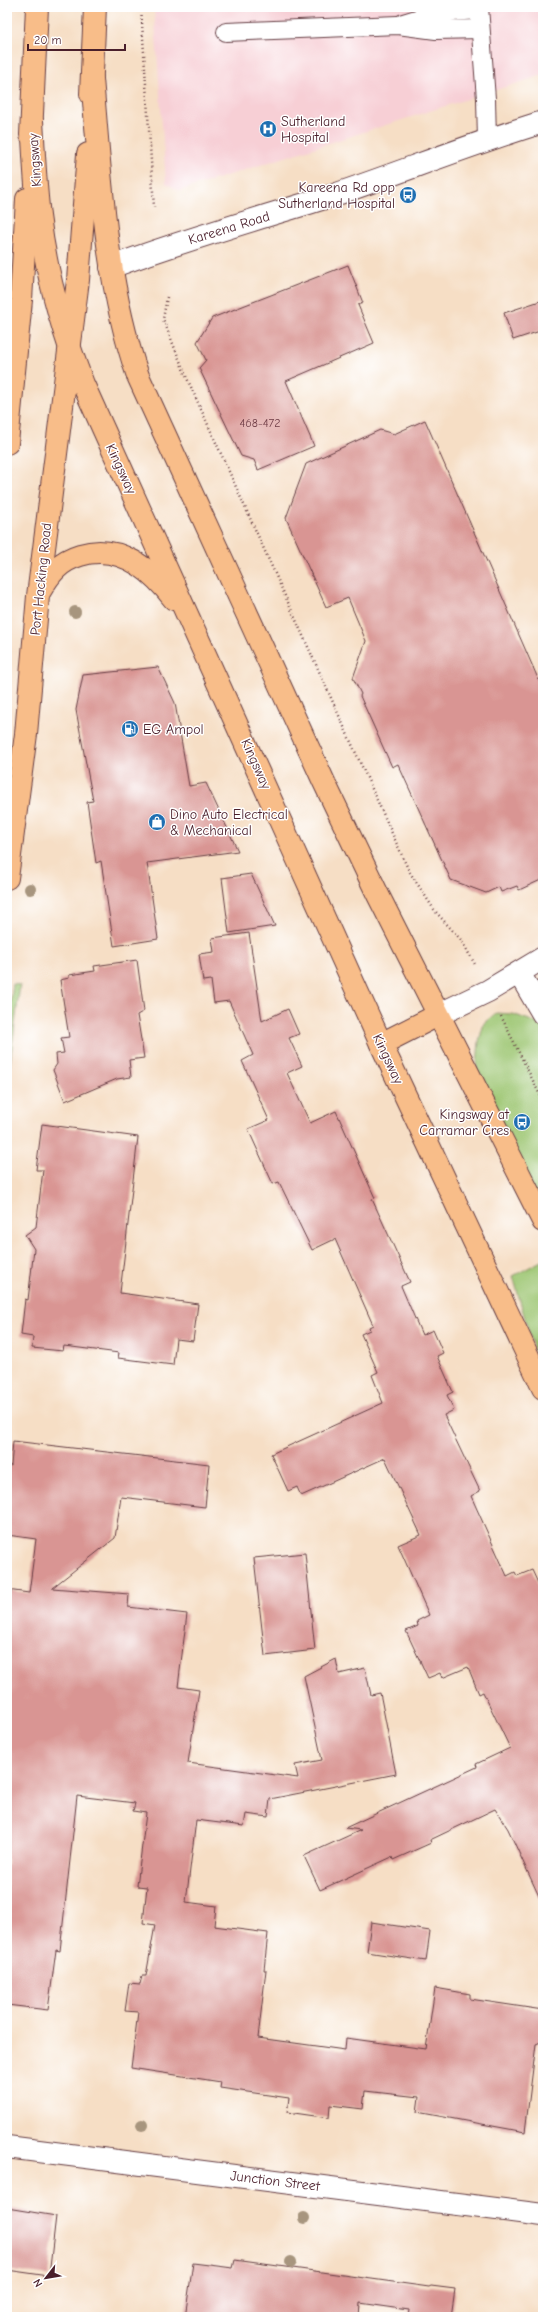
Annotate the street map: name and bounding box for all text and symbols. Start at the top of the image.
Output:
scale bar [28,26,125,52]
text: 20 m [34,33,62,47]
place label: Sutherland Hospital [281,113,345,146]
hospital icon: Sutherland Hospital [258,119,278,139]
street label: Kingsway [25,132,45,187]
place label: Kareena Rd opp Sutherland Hospital [278,179,395,212]
bus stop icon: Kareena Rd opp Sutherland Hospital [398,185,418,205]
street label: Kareena Road [186,208,272,248]
house number: 468-472 [239,416,281,430]
street label: Kingsway [102,441,140,498]
street label: Port Hacking Road [27,522,55,636]
fuel station icon: EG Ampol [120,719,140,739]
place label: EG Ampol [143,721,204,738]
street label: Kingsway [237,736,275,793]
place label: Dino Auto Electrical & Mechanical [170,806,288,839]
shop icon: Dino Auto Electrical & Mechanical [147,812,167,832]
street label: Kingsway [369,1031,407,1088]
place label: Kingsway at Carramar Cres [419,1106,510,1139]
bus stop icon: Kingsway at Carramar Cres [512,1112,532,1132]
street label: Junction Street [229,2167,322,2195]
north arrow [26,2258,66,2298]
text: N [30,2276,45,2289]

